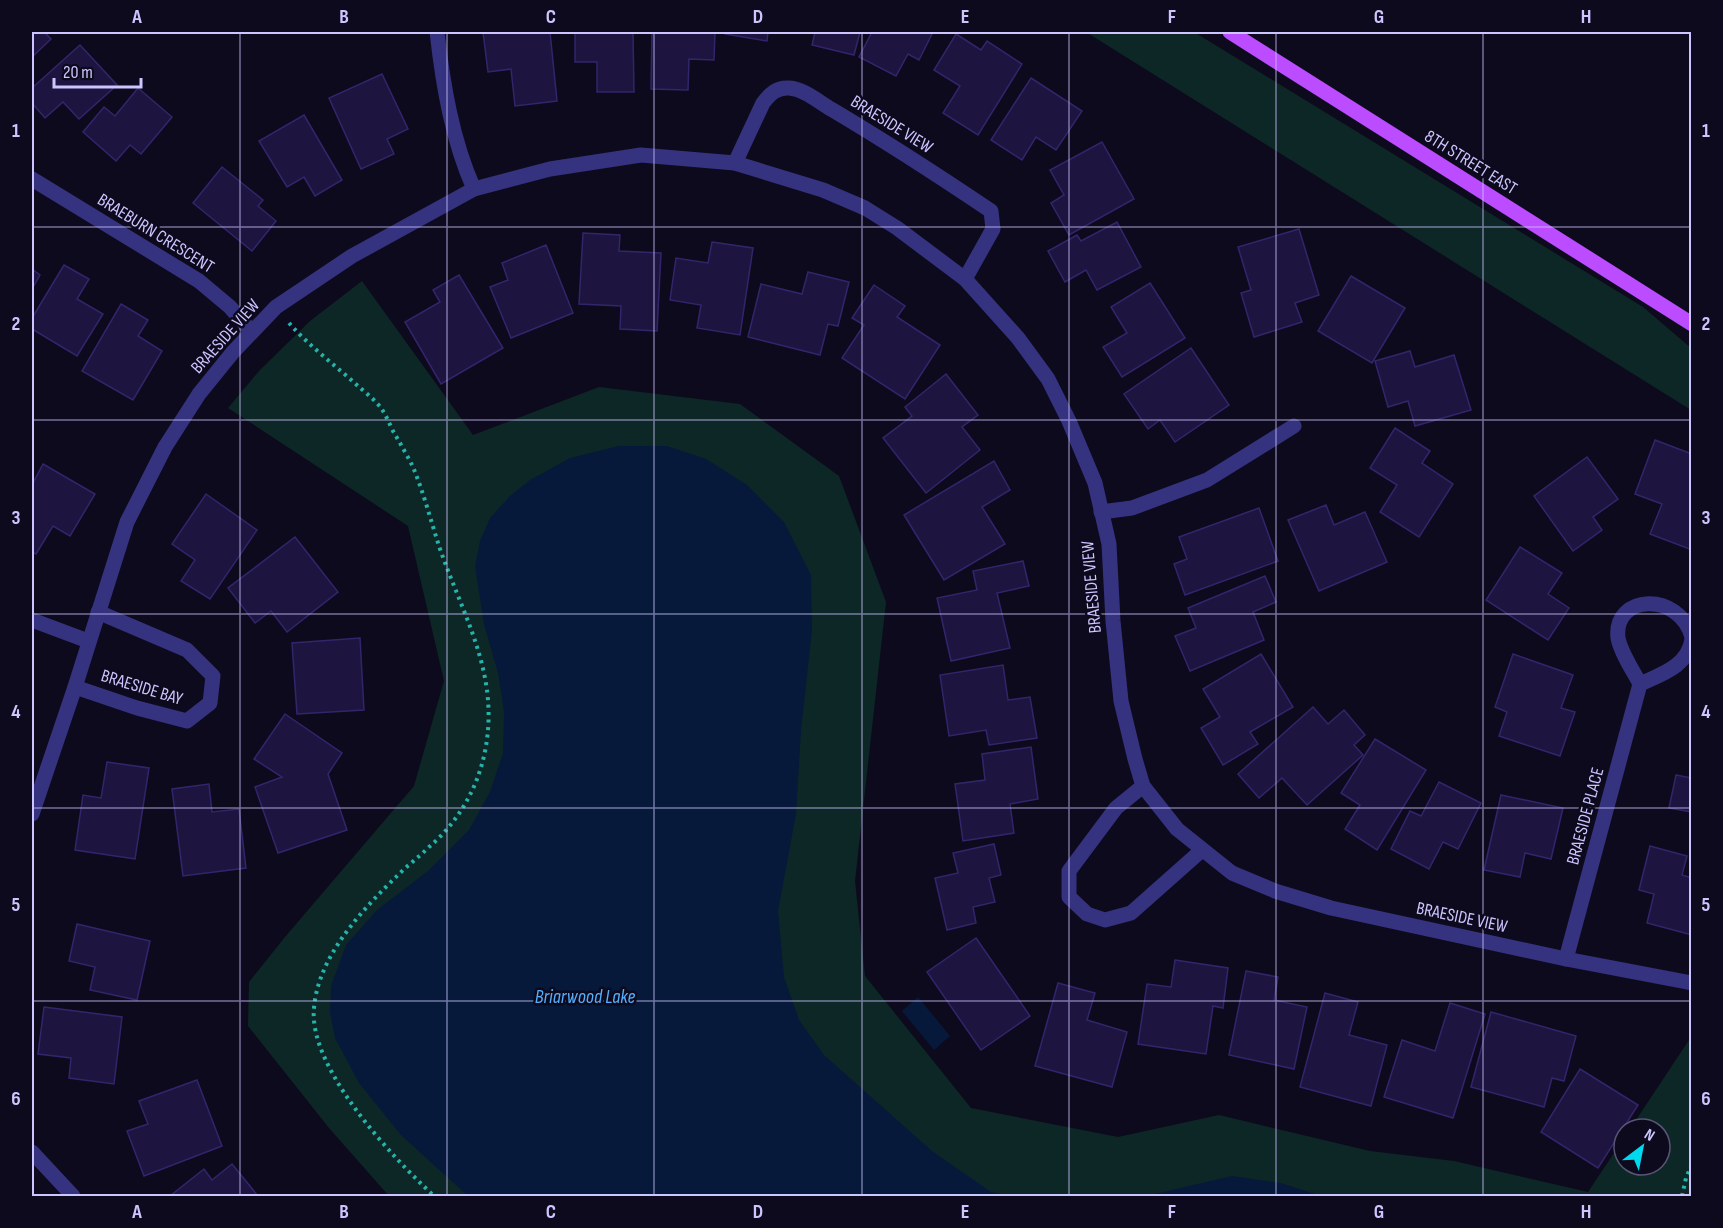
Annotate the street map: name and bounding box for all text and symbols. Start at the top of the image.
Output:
text: A [131,5,142,29]
text: B [339,5,349,29]
text: C [546,5,556,29]
text: D [753,5,763,29]
text: E [961,5,969,29]
text: F [1168,5,1176,29]
text: G [1374,5,1384,29]
text: H [1581,5,1591,29]
scale bar [54,51,141,89]
text: 20 m [63,62,93,83]
street label: BRAESIDE VIEW [847,91,937,158]
text: 1 [12,119,20,143]
text: 1 [1702,119,1710,143]
street label: 8TH STREET EAST [1421,126,1521,199]
street label: BRAEBURN CRESCENT [94,189,218,278]
street label: BRAESIDE VIEW [187,295,264,378]
text: 2 [12,312,20,336]
text: 2 [1702,312,1710,336]
text: 3 [12,506,21,530]
text: 3 [1702,506,1711,530]
street label: BRAESIDE VIEW [1077,540,1106,634]
street label: BRAESIDE BAY [99,665,186,710]
text: 4 [11,700,21,724]
text: 4 [1701,700,1711,724]
street label: BRAESIDE PLACE [1562,765,1609,867]
text: 5 [12,893,21,917]
text: 5 [1702,893,1711,917]
street label: BRAESIDE VIEW [1414,898,1510,937]
water label: Briarwood Lake [535,985,635,1009]
text: 6 [11,1087,21,1111]
text: 6 [1701,1087,1711,1111]
north arrow [1612,1117,1672,1177]
text: N [1640,1125,1658,1146]
text: A [131,1200,142,1224]
text: B [339,1200,349,1224]
text: C [546,1200,556,1224]
text: D [753,1200,763,1224]
text: E [961,1200,969,1224]
text: F [1168,1200,1176,1224]
text: G [1374,1200,1384,1224]
text: H [1581,1200,1591,1224]

